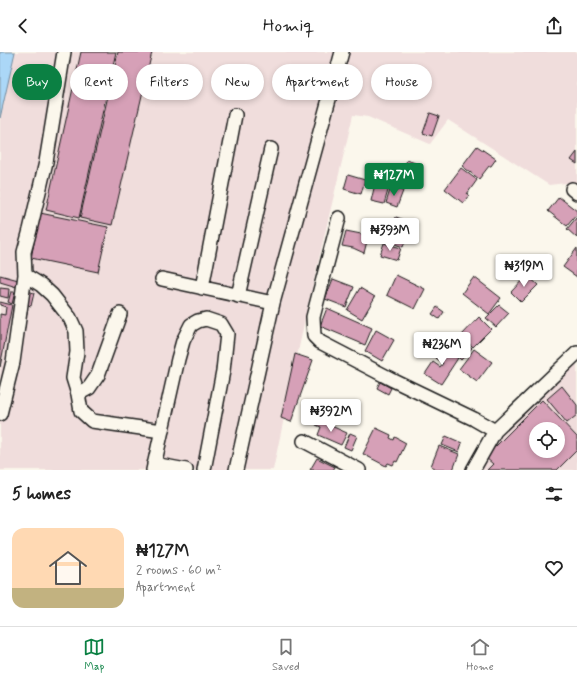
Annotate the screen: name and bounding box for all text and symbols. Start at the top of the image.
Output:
text: Homiq [263,14,314,38]
icon: back [12,15,34,37]
icon: share [543,15,565,37]
chip: Buy [12,64,62,100]
chip: Rent [70,64,128,100]
chip: Filters [136,64,203,100]
chip: New [211,64,264,100]
chip: Apartment [272,64,363,100]
chip: House [371,64,432,100]
pin: ₦127M [366,163,422,197]
text: ₦127M [374,167,414,184]
pin: ₦393M [362,218,418,252]
text: ₦393M [370,222,410,239]
pin: ₦319M [496,254,552,288]
text: ₦319M [504,258,544,275]
pin: ₦236M [414,332,470,366]
text: ₦236M [423,336,461,353]
pin: ₦392M [303,399,359,433]
text: ₦392M [310,403,352,420]
map controls [529,422,565,458]
button: locate [529,422,565,458]
text: 5 homes [12,483,71,505]
icon: filters [543,483,565,505]
text: ₦127M [136,540,189,562]
icon: home [44,544,92,592]
icon: heart [543,557,565,579]
text: 2 rooms · 60 m² [136,562,222,579]
text: Apartment [136,579,195,596]
tab: Map [83,636,105,674]
tab: Saved [272,636,300,674]
tab: Home [466,636,494,674]

